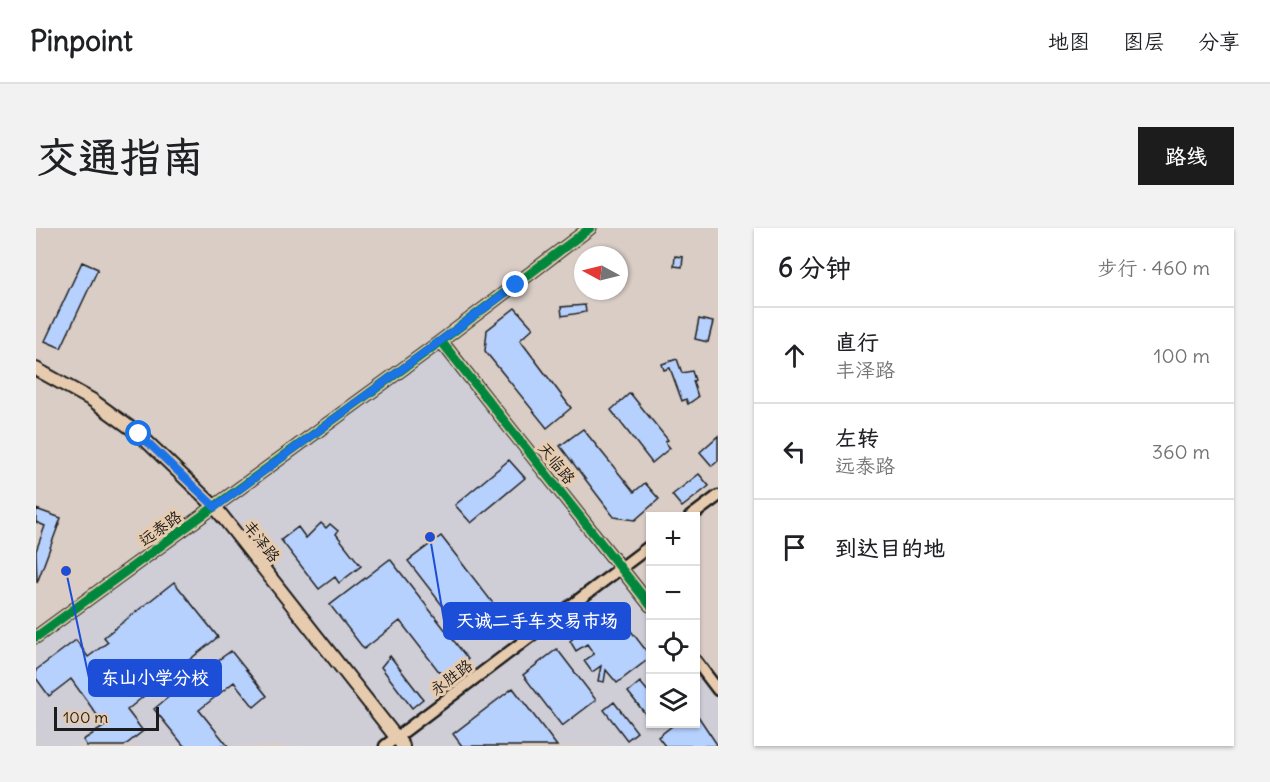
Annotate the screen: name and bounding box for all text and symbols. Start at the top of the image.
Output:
text: Pinpoint [30,23,133,59]
text: 地图 [1048,28,1090,55]
text: 图层 [1123,28,1165,55]
text: 分享 [1198,28,1240,55]
button: 路线 [1138,127,1234,185]
text: 交通指南 [36,131,204,183]
north arrow [574,246,628,300]
text: 6 分钟 [778,251,851,284]
text: 步行 · 460 m [1097,255,1210,280]
route end [502,271,528,297]
text: 直行 [835,328,879,356]
icon: ahead [778,339,811,372]
text: 100 m [1153,343,1210,368]
text: 丰泽路 [835,357,895,382]
route start [125,420,151,446]
text: 左转 [835,424,879,452]
icon: left [778,435,811,468]
street label: 天临路 [534,438,580,488]
text: 360 m [1152,439,1210,464]
text: 远泰路 [835,453,895,478]
street label: 远泰路 [135,506,185,550]
map controls [646,512,700,728]
button: + [646,512,700,566]
street label: 丰泽路 [239,516,285,566]
icon: arrive [778,531,811,564]
text: 到达目的地 [835,534,945,562]
button: − [646,566,700,620]
callout: 天诚二手车交易市场 [444,603,630,639]
text: 天诚二手车交易市场 [456,609,618,632]
button: locate [646,620,700,674]
street label: 永胜路 [426,655,476,699]
callout: 东山小学分校 [89,660,221,696]
text: 东山小学分校 [101,666,209,689]
button: layers [646,674,700,728]
scale bar [54,704,159,732]
text: 100 m [63,707,108,727]

